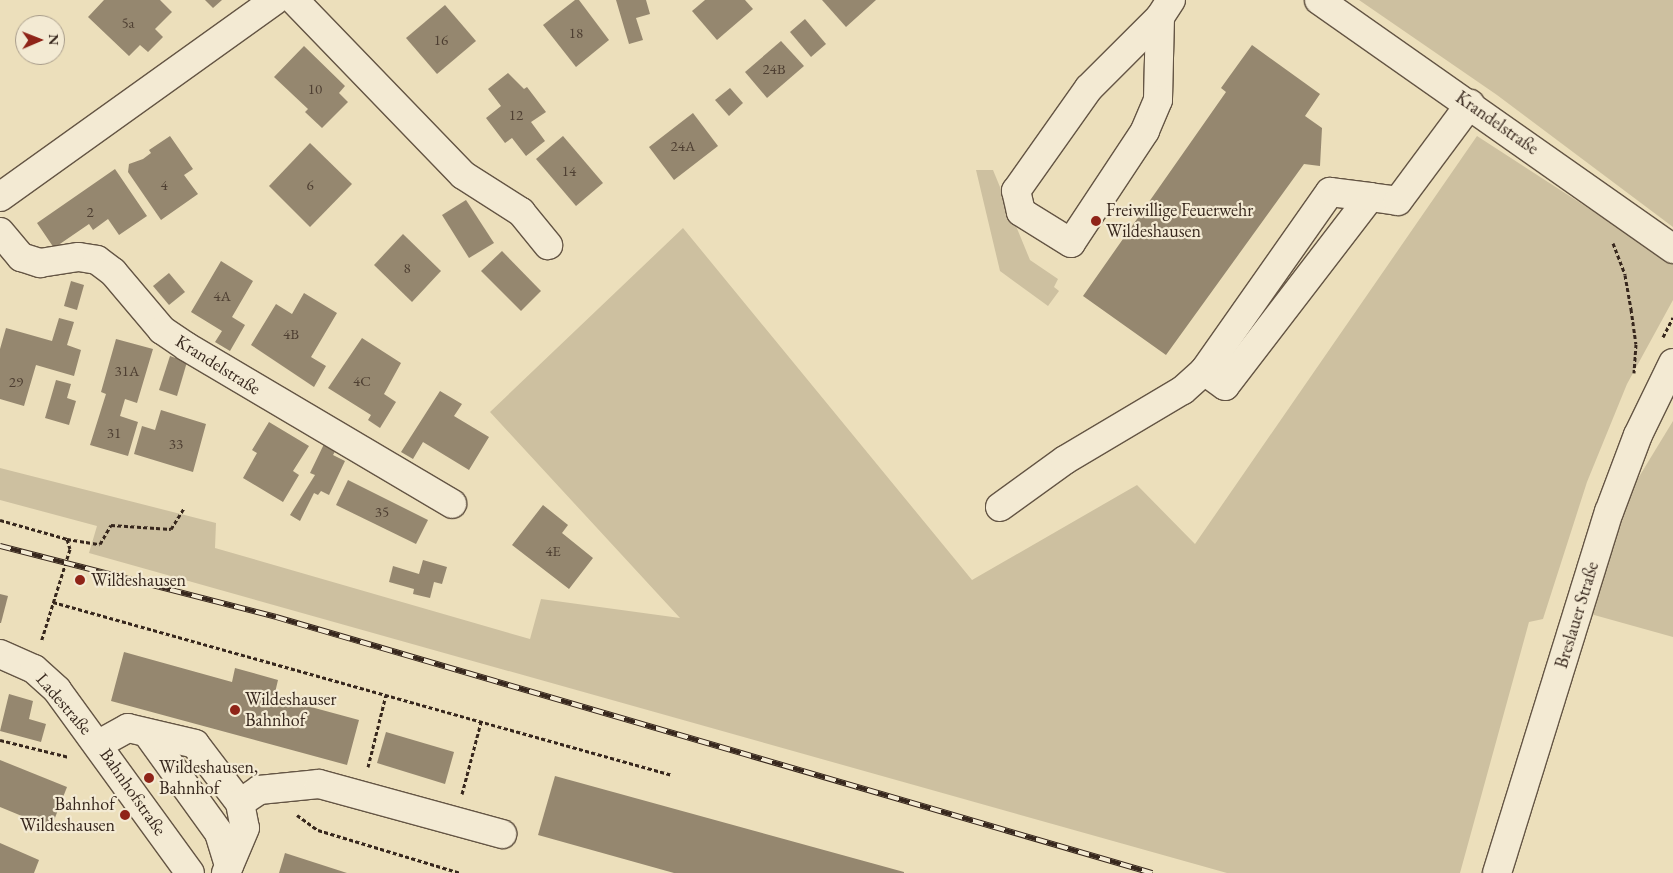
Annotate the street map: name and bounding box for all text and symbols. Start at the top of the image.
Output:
house number: 5a [121,14,135,32]
north arrow [15,15,65,65]
house number: 18 [569,24,583,42]
house number: 16 [434,31,448,49]
text: N [45,34,63,46]
house number: 24B [762,60,786,78]
house number: 10 [308,80,322,98]
street label: Krandelstraße [1451,87,1543,159]
house number: 12 [509,106,523,124]
house number: 24A [671,137,695,155]
house number: 14 [562,162,576,180]
house number: 4 [160,176,168,194]
house number: 6 [306,176,314,194]
place label: Freiwillige Feuerwehr Wildeshausen [1106,200,1253,242]
house number: 2 [86,203,94,221]
marker: Freiwillige Feuerwehr Wildeshausen [1090,215,1102,227]
house number: 8 [403,259,411,277]
house number: 4A [213,287,231,305]
house number: 4B [283,325,299,343]
street label: Krandelstraße [172,330,264,400]
house number: 31A [115,362,139,380]
house number: 4C [353,372,371,390]
house number: 29 [9,373,23,391]
house number: 31 [107,424,121,442]
house number: 33 [169,435,183,453]
house number: 35 [375,503,389,521]
house number: 4E [545,542,561,560]
street label: Breslauer Straße [1551,559,1603,671]
place label: Wildeshausen [91,569,186,591]
marker: Wildeshausen [73,573,87,587]
street label: Ladestraße [31,669,97,739]
place label: Wildeshauser Bahnhof [245,689,337,732]
marker: Wildeshauser Bahnhof [229,704,241,716]
street label: Bahnhofstraße [95,744,171,840]
place label: Wildeshausen, Bahnhof [159,757,258,800]
marker: Wildeshausen, Bahnhof [143,772,155,784]
place label: Bahnhof Wildeshausen [20,794,115,836]
marker: Bahnhof Wildeshausen [119,809,131,821]

